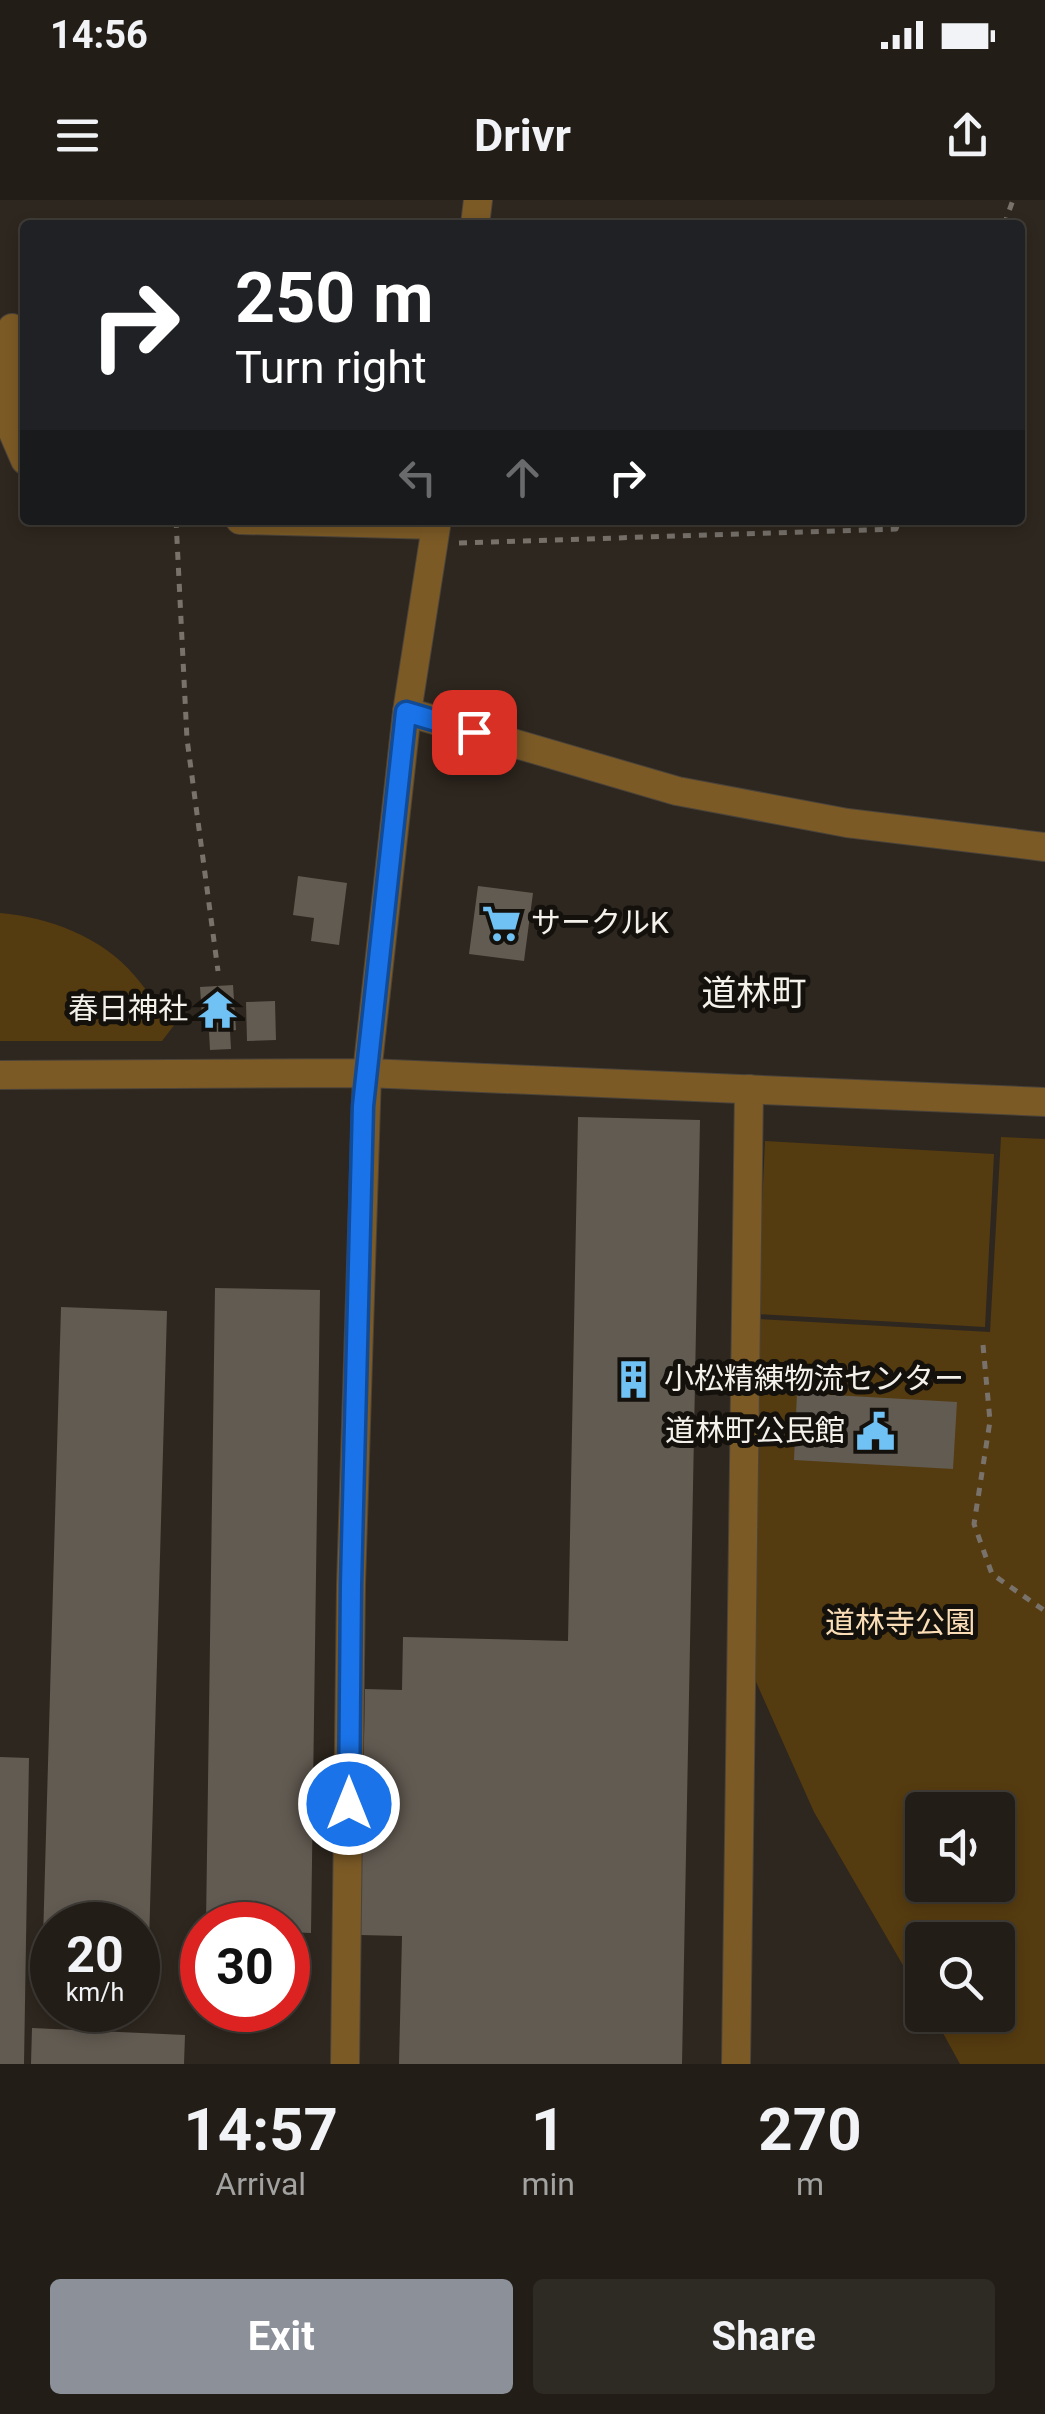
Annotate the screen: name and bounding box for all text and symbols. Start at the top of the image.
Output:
text: 14:56 [50,13,148,57]
icon: menu [50,108,105,163]
icon: share [940,108,995,163]
text: Drivr [474,109,571,162]
text: 250 m [235,257,434,339]
icon: right [70,260,200,390]
text: Turn right [235,341,427,394]
icon: left [390,450,445,505]
icon: ahead [495,450,550,505]
icon: right [600,450,655,505]
pin [432,690,517,775]
icon: arrive [447,705,502,760]
supermarket icon: サークルK [480,902,522,944]
place label: サークルK [531,905,669,940]
district label: 道林町 [701,973,807,1014]
temple icon: 春日神社 [197,988,239,1030]
place label: 春日神社 [68,991,188,1026]
building icon: 小松精練物流センター [613,1358,655,1400]
place label: 小松精練物流センター [664,1361,964,1396]
public building icon: 道林町公民館 [854,1410,896,1452]
place label: 道林町公民館 [665,1413,845,1448]
park label: 道林寺公園 [825,1605,975,1640]
position arrow [297,1752,401,1856]
map controls [905,1792,1015,2032]
button: sound [905,1792,1015,1902]
speed limit sign: 30 [180,1902,310,2032]
button: search [905,1922,1015,2032]
text: 20 [66,1926,124,1984]
text: km/h [66,1978,124,2007]
text: 14:57 [183,2094,338,2165]
text: 1 [531,2094,565,2165]
text: 270 [758,2094,862,2165]
text: Arrival [215,2165,306,2203]
text: min [521,2165,575,2203]
text: m [796,2165,824,2203]
button: Exit [50,2279,513,2394]
button: Share [533,2279,995,2394]

